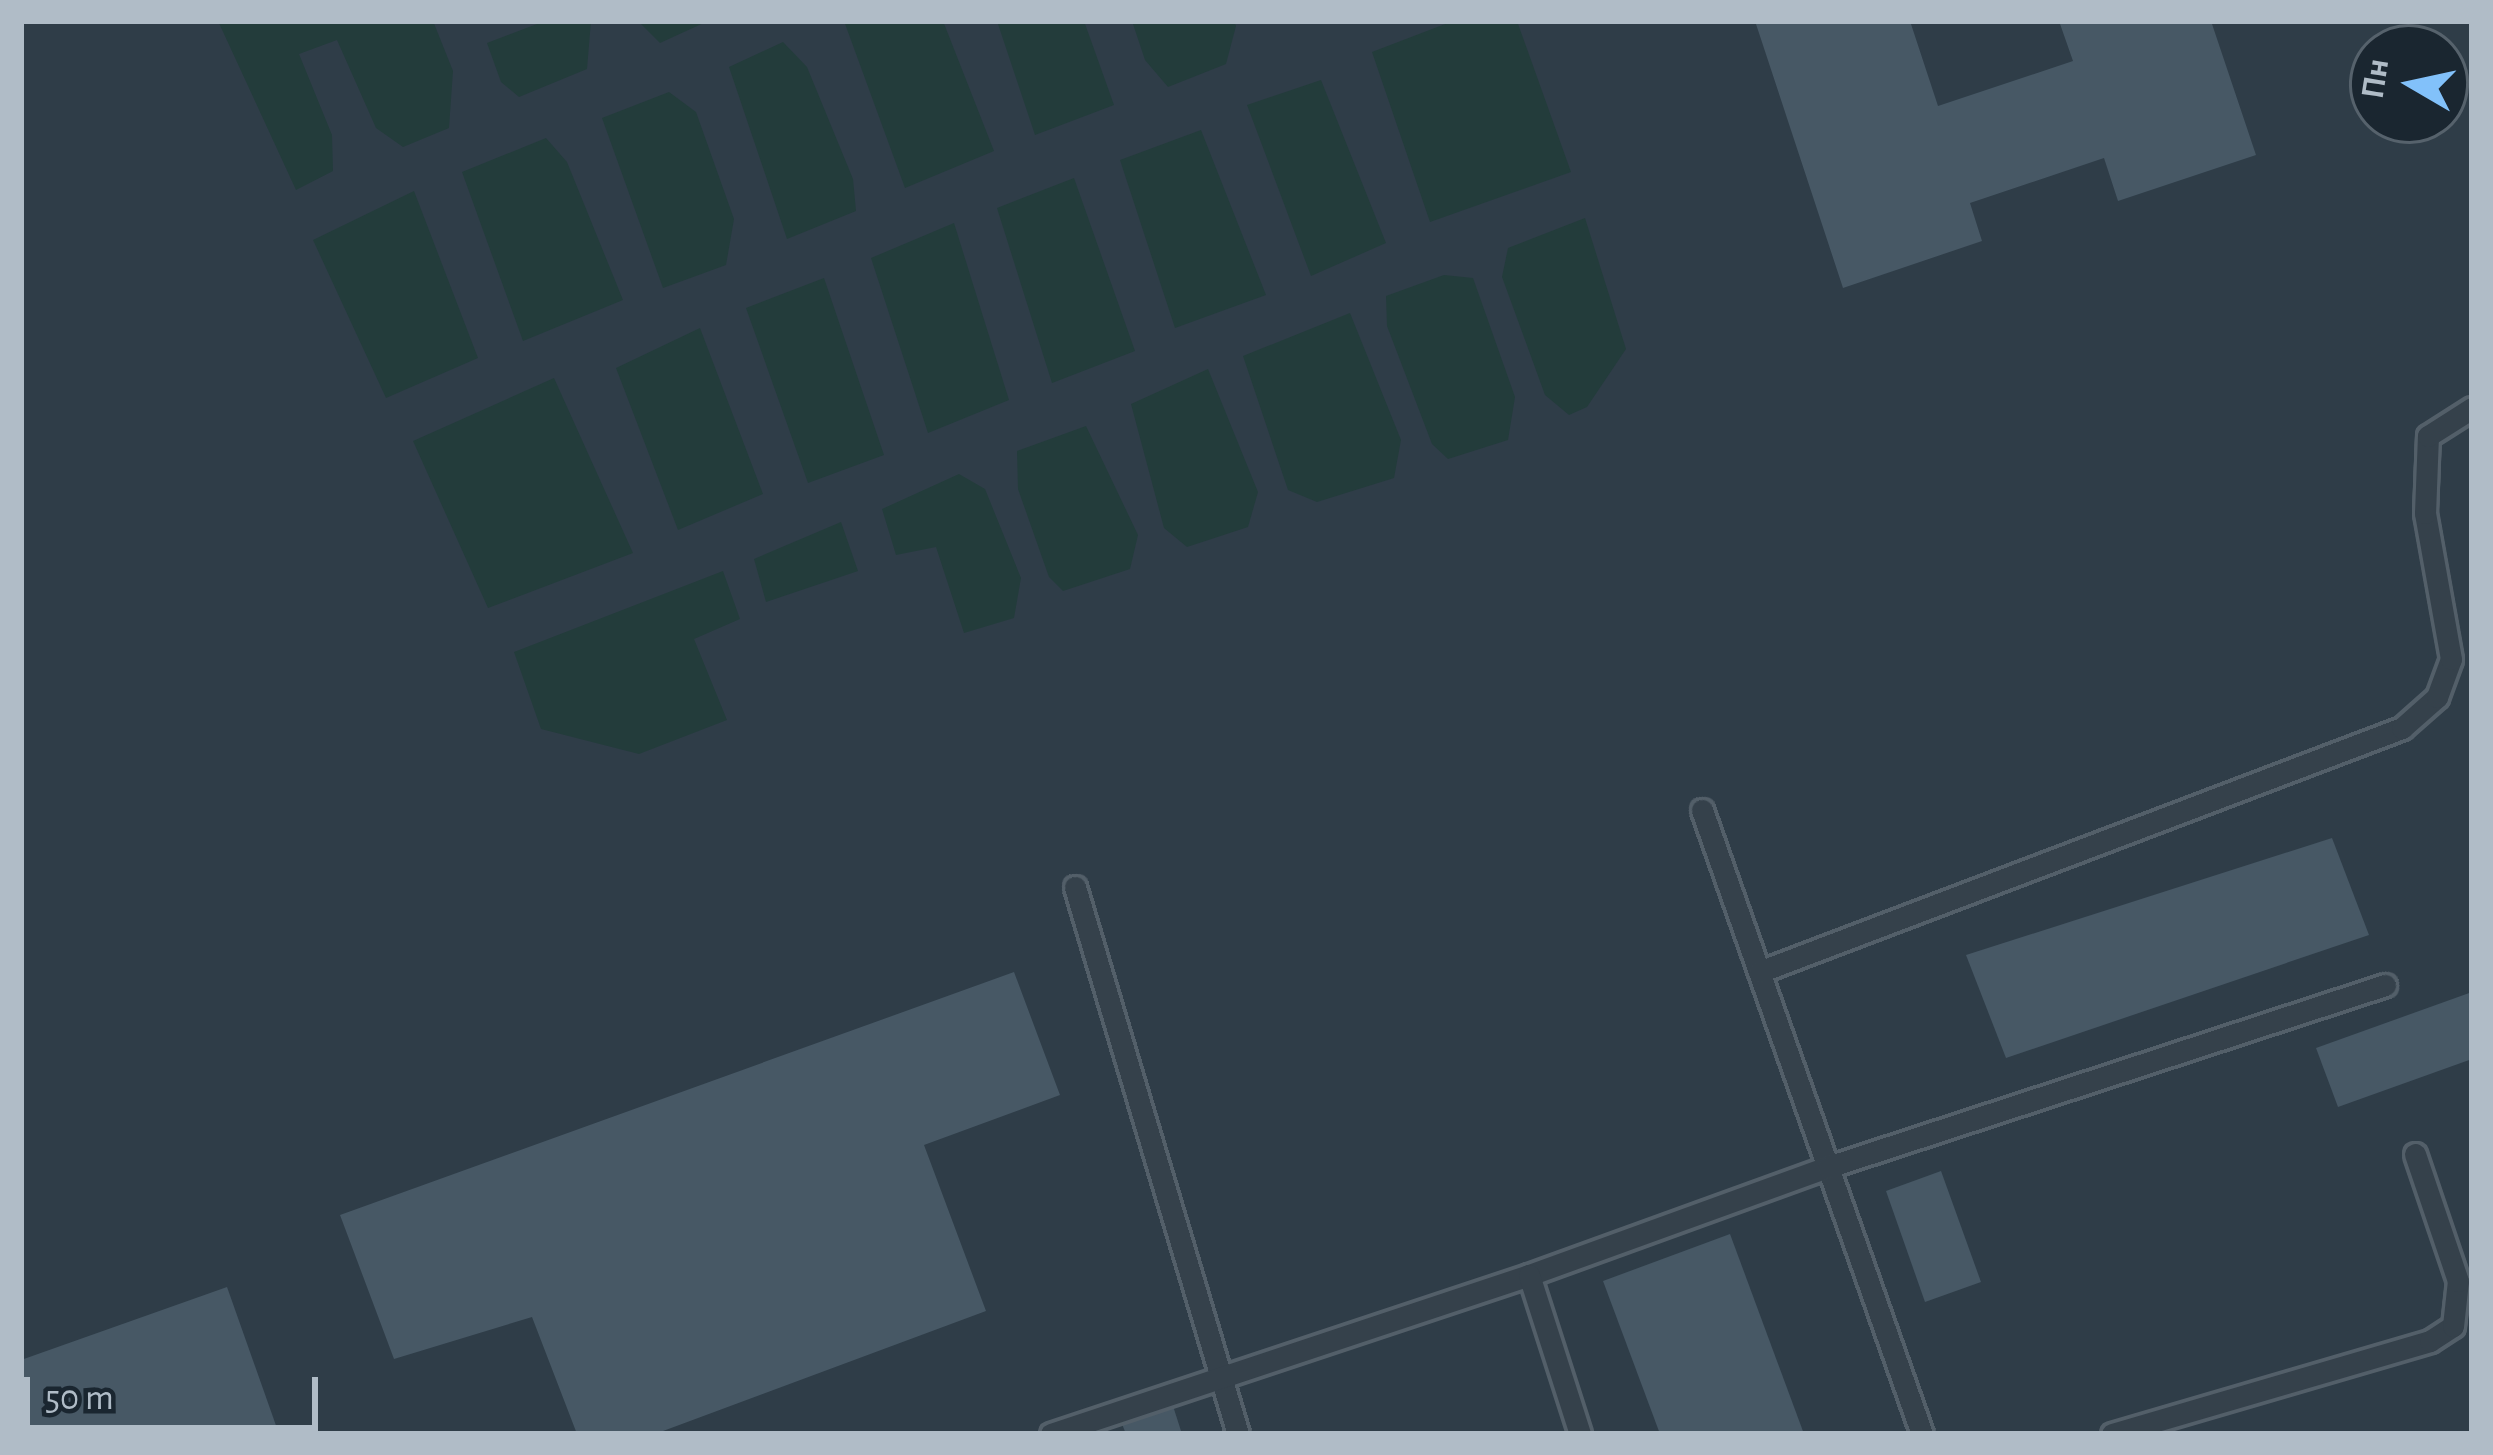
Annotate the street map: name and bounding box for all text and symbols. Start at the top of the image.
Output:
north arrow [2349,24,2469,144]
text: Пн [2356,56,2395,101]
scale bar [30,1353,324,1427]
text: 50 m [45,1380,114,1416]

